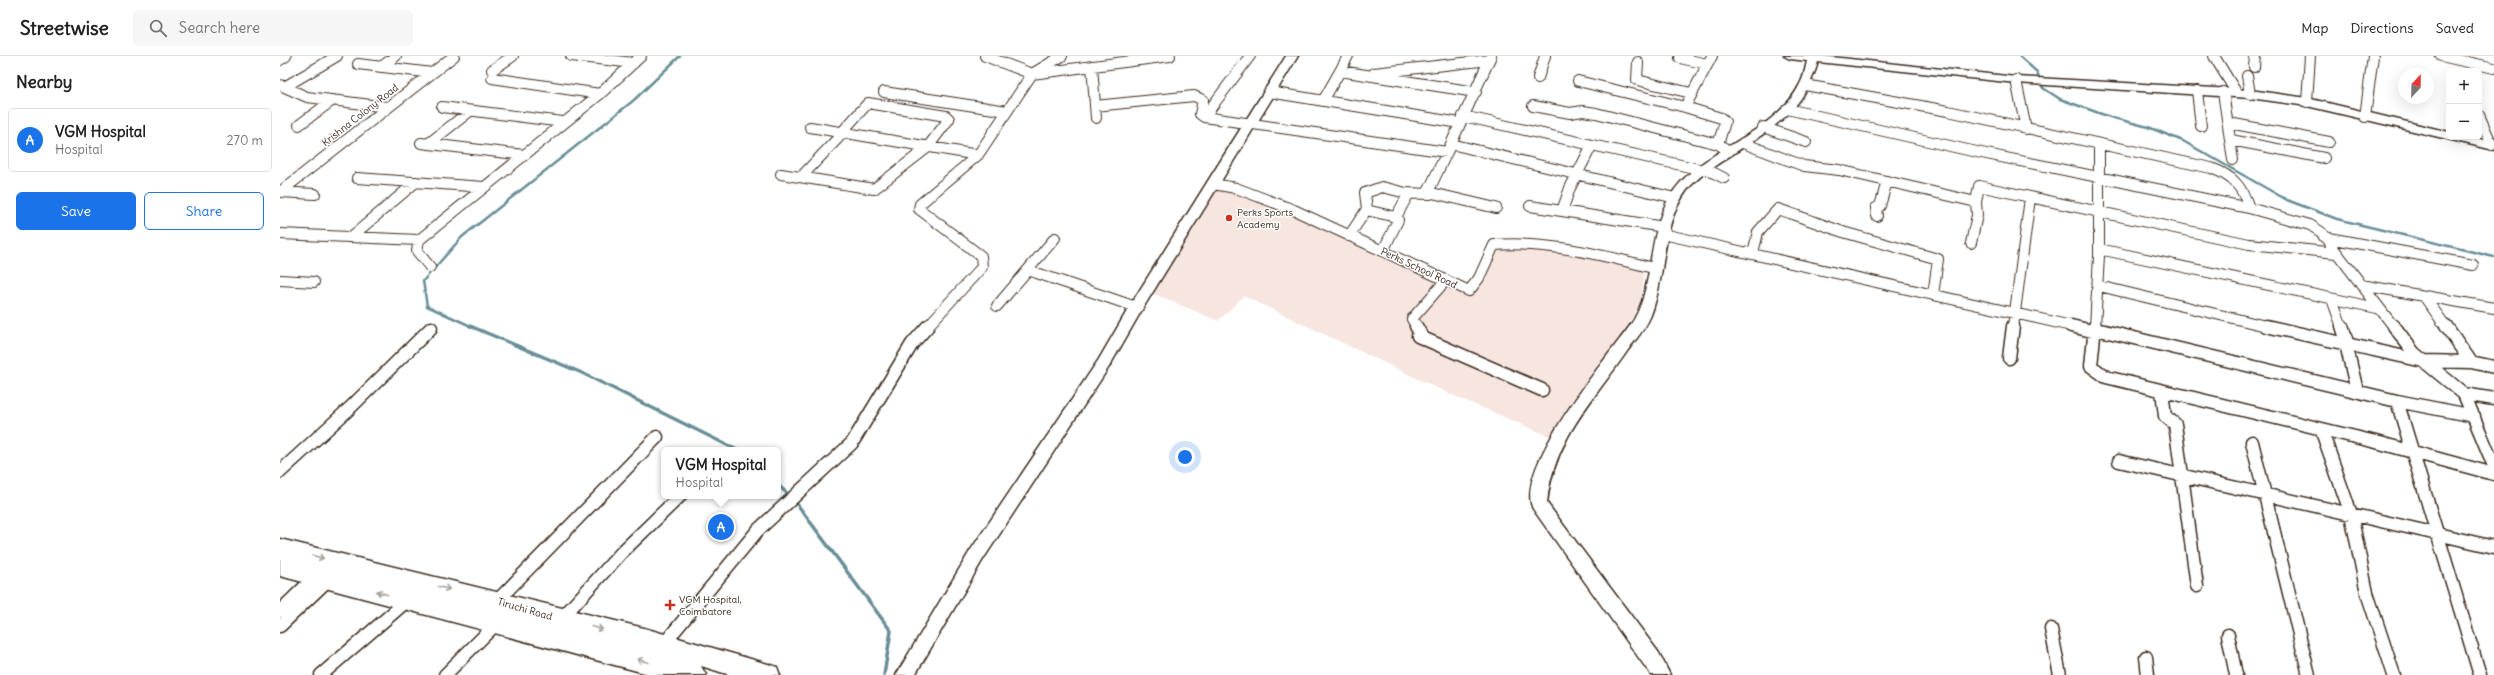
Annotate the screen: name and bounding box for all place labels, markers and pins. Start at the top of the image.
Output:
place label: Perks Sports Academy [1237,206,1293,231]
marker: Perks Sports Academy [1224,213,1234,223]
pin: A [708,512,734,542]
place label: VGM Hospital, Coimbatore [679,593,742,618]
marker: VGM Hospital, Coimbatore [664,599,676,611]

